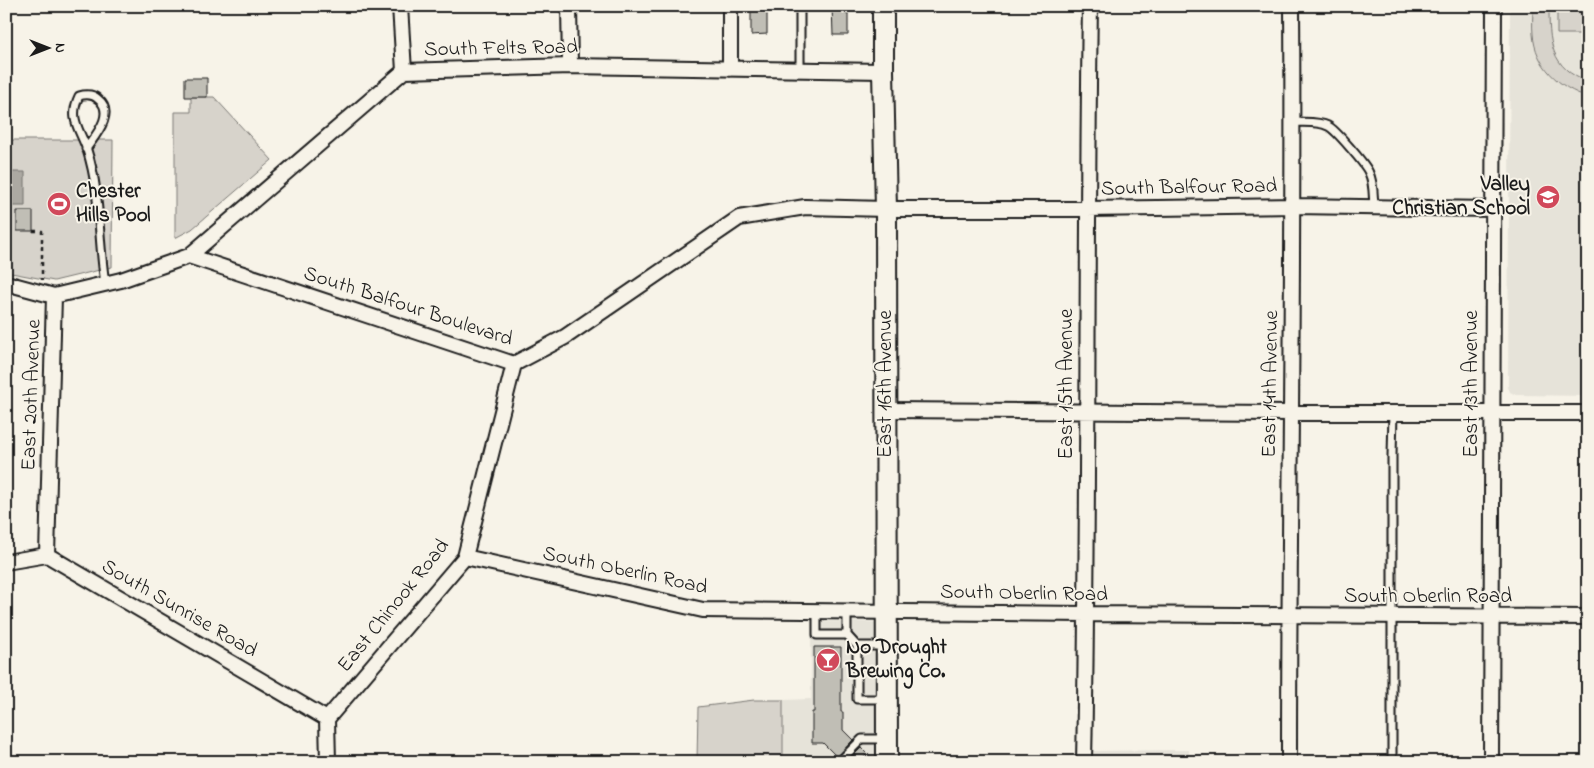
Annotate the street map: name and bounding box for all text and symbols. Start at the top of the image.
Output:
north arrow [22,22,72,72]
street label: South Felts Road [424,33,578,65]
text: N [49,43,70,53]
place label: Valley Christian School [1392,170,1530,224]
street label: South Balfour Road [1101,171,1278,205]
place label: Chester Hills Pool [76,177,151,231]
school or university icon: Valley Christian School [1535,184,1561,210]
sports icon: Chester Hills Pool [46,191,72,217]
street label: South Balfour Boulevard [299,259,517,355]
street label: East 15th Avenue [1052,308,1082,459]
street label: East 16th Avenue [871,309,901,458]
street label: East 14th Avenue [1255,309,1287,458]
street label: East 13th Avenue [1457,310,1487,458]
street label: East 20th Avenue [14,318,50,471]
street label: East Chinook Road [331,533,457,679]
street label: South Oberlin Road [540,539,710,603]
street label: South Sunrise Road [95,552,263,666]
street label: South Oberlin Road [940,578,1108,610]
street label: South Oberlin Road [1344,582,1512,612]
place label: No Drought Brewing Co. [845,633,948,689]
bar icon: No Drought Brewing Co. [815,647,841,673]

